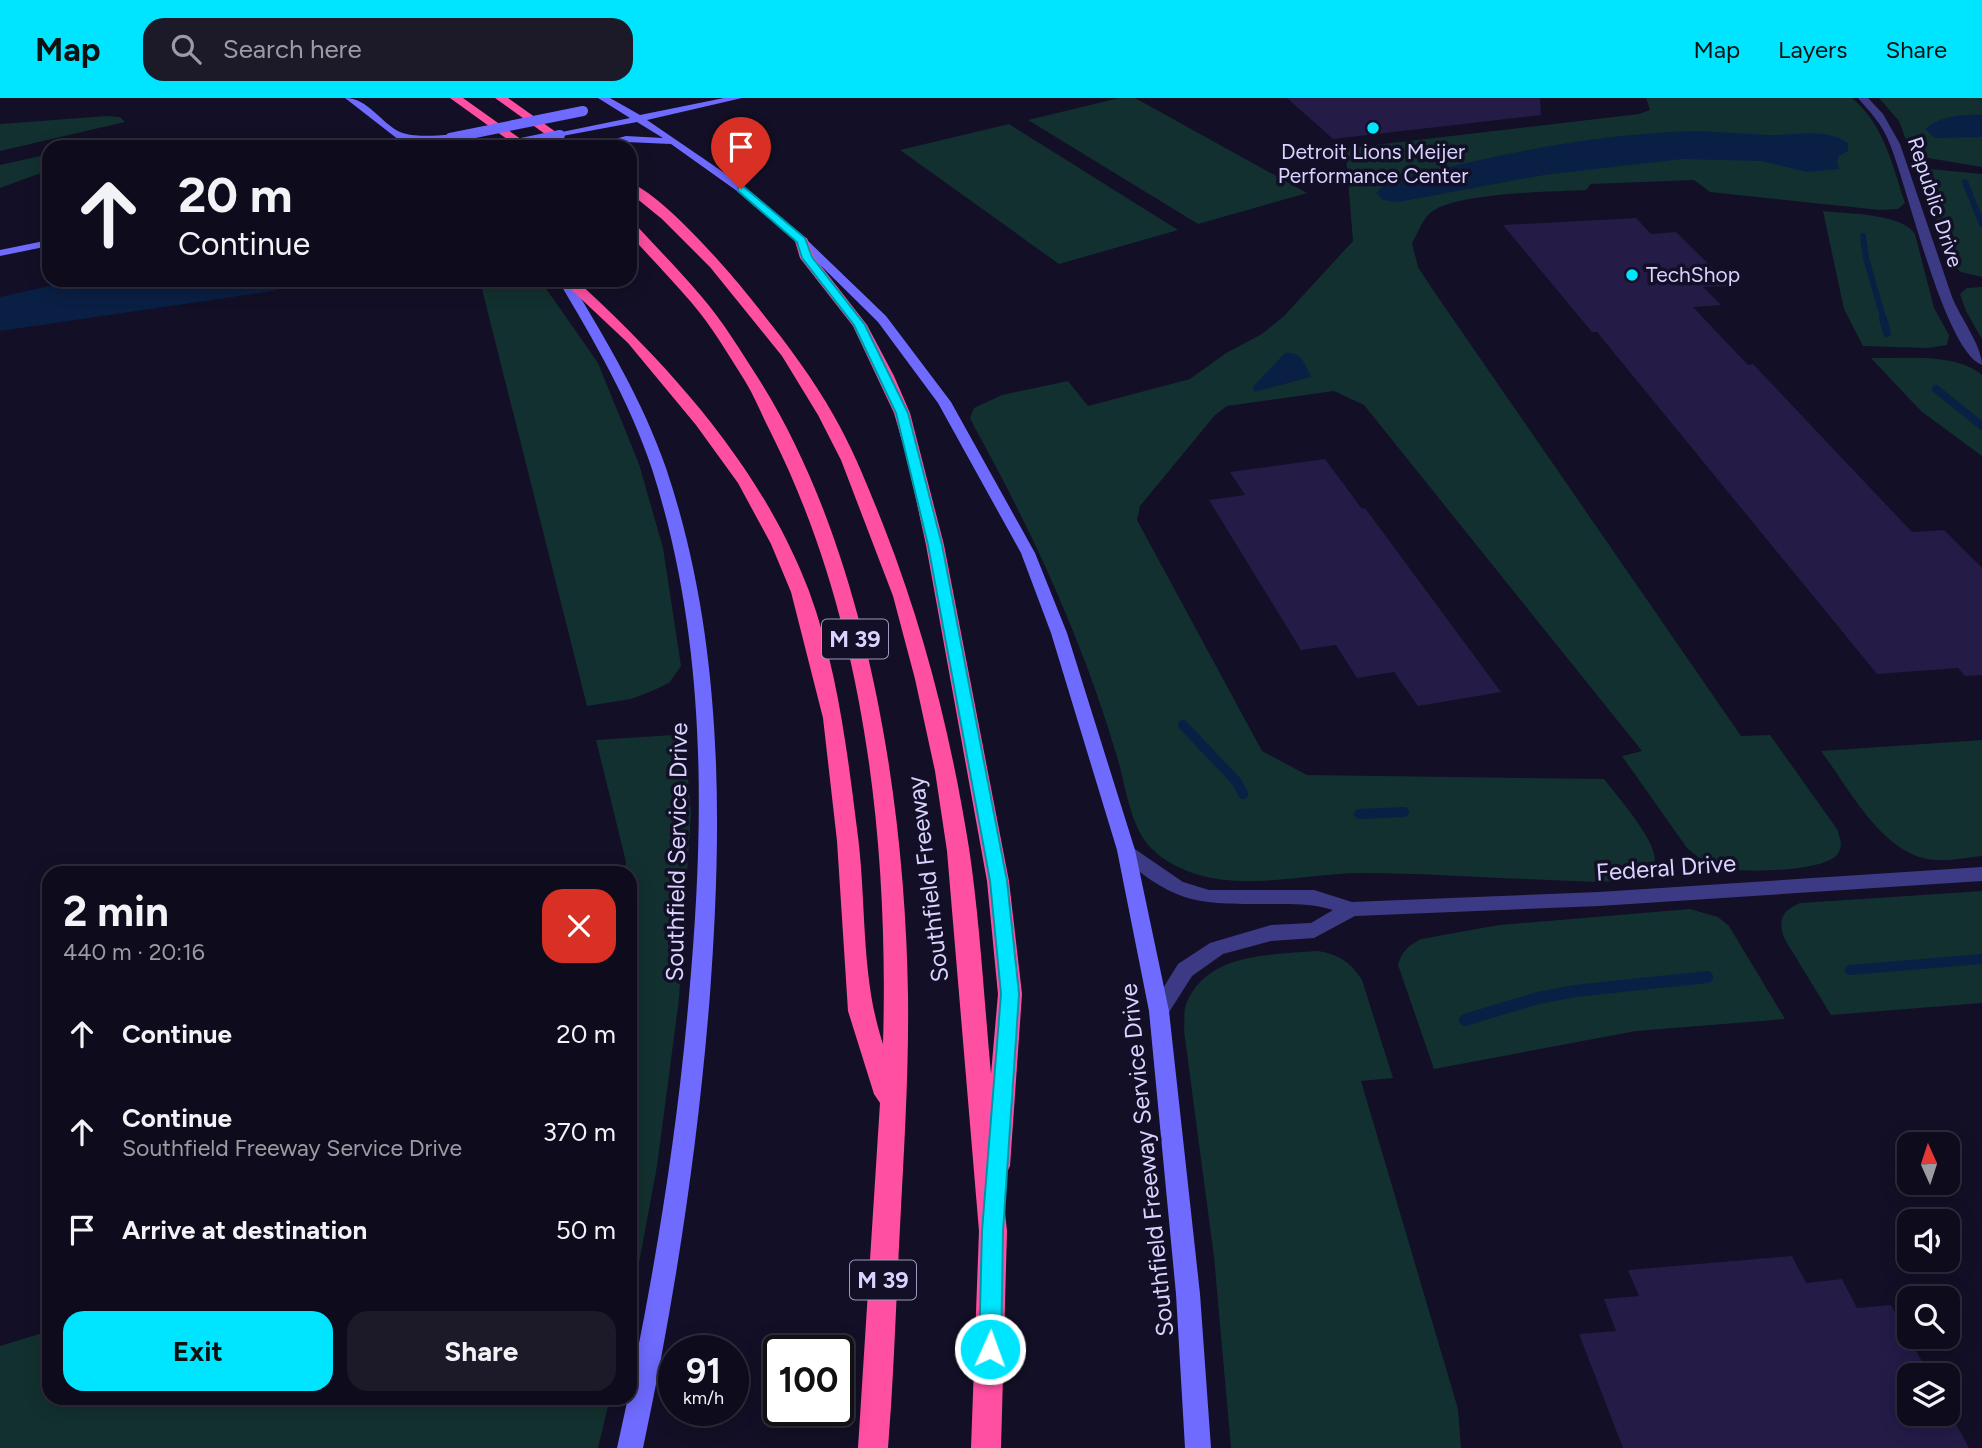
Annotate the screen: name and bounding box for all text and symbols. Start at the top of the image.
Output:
search box [143,18,633,81]
text: Map [35,30,101,69]
icon: search [167,30,205,68]
text: Search here [223,33,362,65]
text: Map [1693,35,1740,64]
text: Layers [1778,35,1847,64]
text: Share [1885,35,1947,64]
pin [711,117,771,189]
marker: Detroit Lions Meijer Performance Center [1365,120,1381,136]
icon: arrive [722,128,760,166]
street label: Republic Drive [1903,133,1968,270]
place label: Detroit Lions Meijer Performance Center [1278,139,1468,188]
text: 20 m [178,165,293,224]
icon: ahead [63,168,154,259]
text: Continue [178,225,310,263]
place label: TechShop [1646,262,1740,287]
marker: TechShop [1624,267,1640,283]
road number: M 39 [822,620,888,659]
street label: Southfield Service Drive [660,722,693,982]
street label: Southfield Freeway [900,774,955,984]
street label: Federal Drive [1595,848,1737,887]
text: 2 min [63,886,169,937]
button: close [542,889,616,963]
text: 440 m · 20:16 [63,938,205,966]
street label: Southfield Freeway Service Drive [1114,982,1179,1338]
icon: ahead [63,1015,101,1053]
text: Continue [122,1018,232,1050]
text: 20 m [556,1018,616,1050]
text: Continue [122,1102,232,1134]
icon: ahead [63,1113,101,1151]
text: 370 m [543,1116,616,1148]
north arrow [1897,1132,1960,1195]
map controls [1897,1132,1960,1426]
text: Southfield Freeway Service Drive [122,1134,462,1162]
button: sound [1897,1209,1960,1272]
icon: arrive [63,1211,101,1249]
text: Arrive at destination [122,1214,367,1246]
text: 50 m [556,1214,616,1246]
road number: M 39 [850,1260,916,1300]
button: search [1897,1286,1960,1349]
button: Exit [63,1311,333,1391]
button: Share [347,1311,616,1391]
position arrow [953,1312,1027,1386]
speed limit sign: 100 [763,1335,854,1426]
text: 91 [686,1350,721,1392]
button: layers [1897,1363,1960,1426]
text: km/h [683,1387,724,1409]

